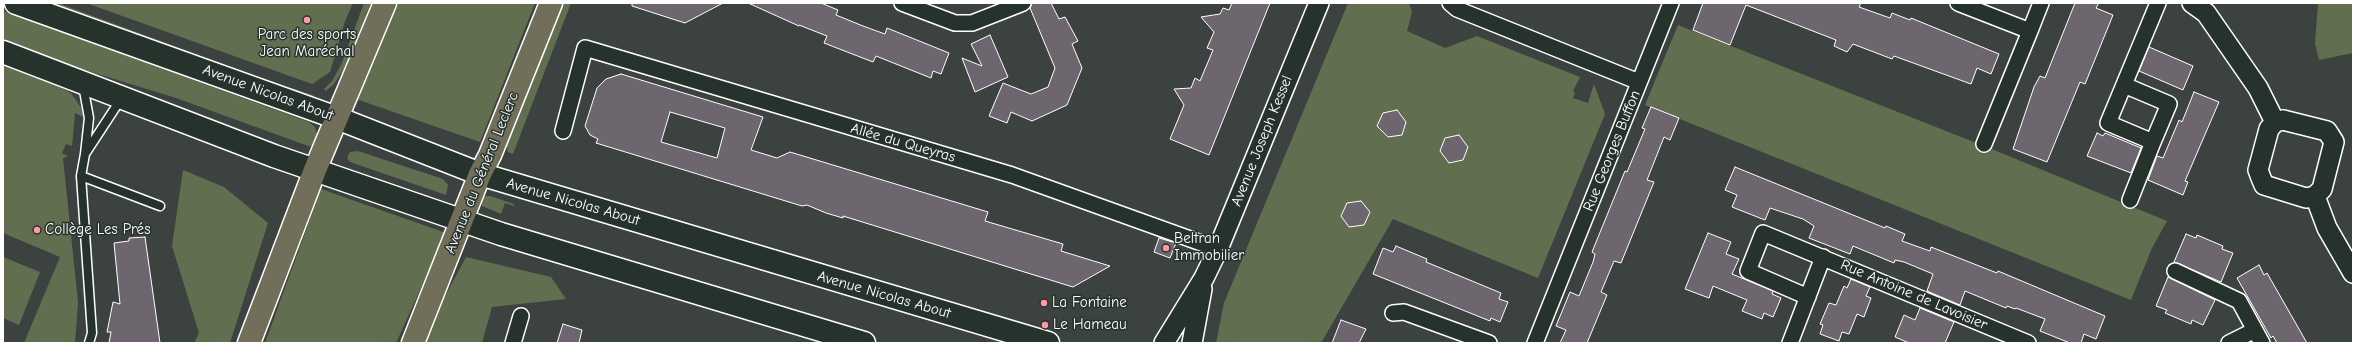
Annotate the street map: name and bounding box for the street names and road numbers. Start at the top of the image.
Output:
street label: Avenue Nicolas About [200,61,336,125]
street label: Avenue Joseph Kessel [1228,73,1296,209]
street label: Rue Georges Buffon [1580,88,1644,214]
street label: Avenue du Général Leclerc [441,90,523,256]
street label: Allée du Queyras [849,119,957,167]
street label: Avenue Nicolas About [504,174,642,230]
street label: Rue Antoine de Lavoisier [1838,256,1990,334]
street label: Avenue Nicolas About [815,267,953,323]

